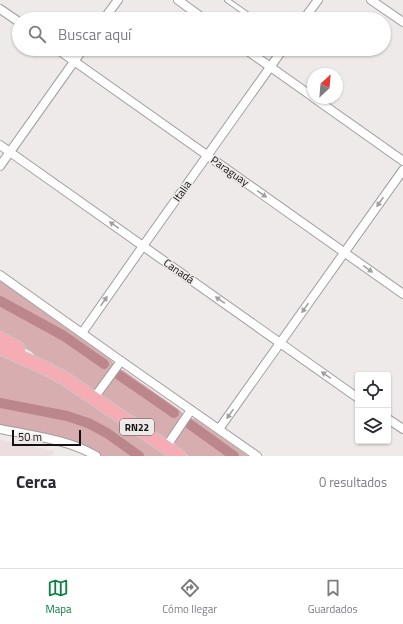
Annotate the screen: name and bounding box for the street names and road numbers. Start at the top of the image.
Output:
street label: Paraguay [208,152,253,190]
street label: Italia [169,177,195,205]
street label: Canadá [160,255,198,288]
road number: RN22 [120,419,154,435]

